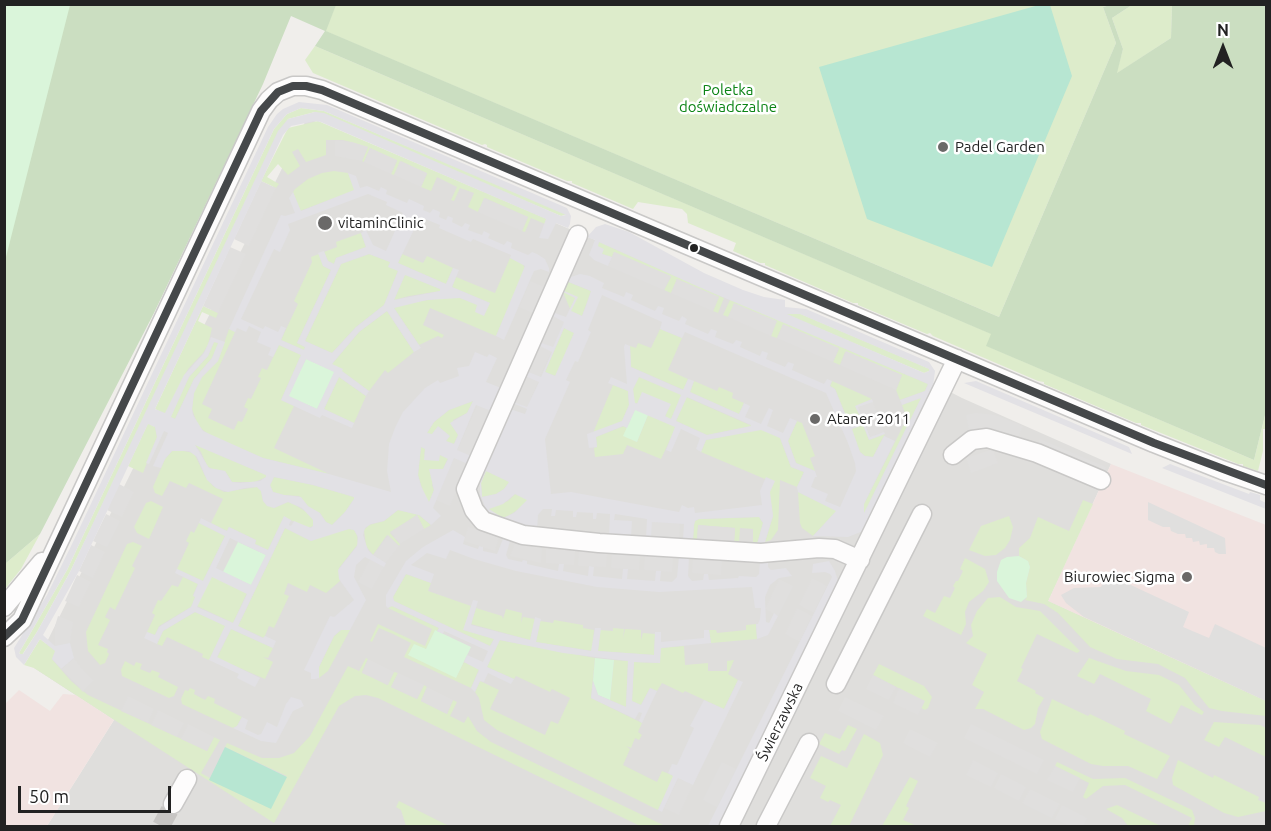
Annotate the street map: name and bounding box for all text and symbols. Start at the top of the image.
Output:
north arrow [1193,18,1253,78]
text: N [1217,21,1229,39]
park label: Poletka doświadczalne [679,81,777,116]
place label: Padel Garden [955,138,1045,156]
marker: Padel Garden [936,140,950,154]
marker: vitaminClinic [316,214,334,232]
place label: vitaminClinic [338,214,424,232]
unlabelled marker [688,242,700,254]
place label: Ataner 2011 [827,410,910,428]
marker: Ataner 2011 [808,412,822,426]
place label: Biurowiec Sigma [1064,568,1175,586]
marker: Biurowiec Sigma [1180,570,1194,584]
street label: Świerzawska [753,680,807,764]
scale bar [21,774,174,812]
text: 50 m [29,786,69,806]

